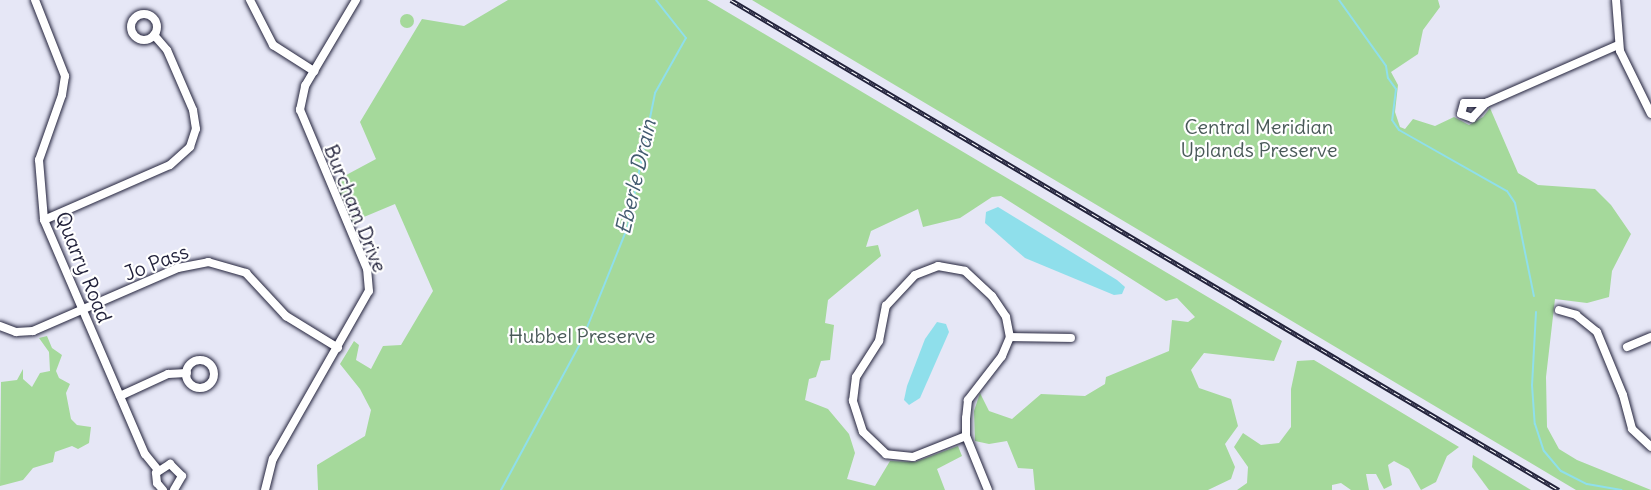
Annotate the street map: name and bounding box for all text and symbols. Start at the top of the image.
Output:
park label: Central Meridian Uplands Preserve [1181,115,1337,162]
water label: Eberle Drain [611,117,661,237]
street label: Burcham Drive [319,141,393,275]
street label: Quarry Road [51,208,117,326]
street label: Jo Pass [120,239,192,285]
park label: Hubbel Preserve [508,323,656,347]

